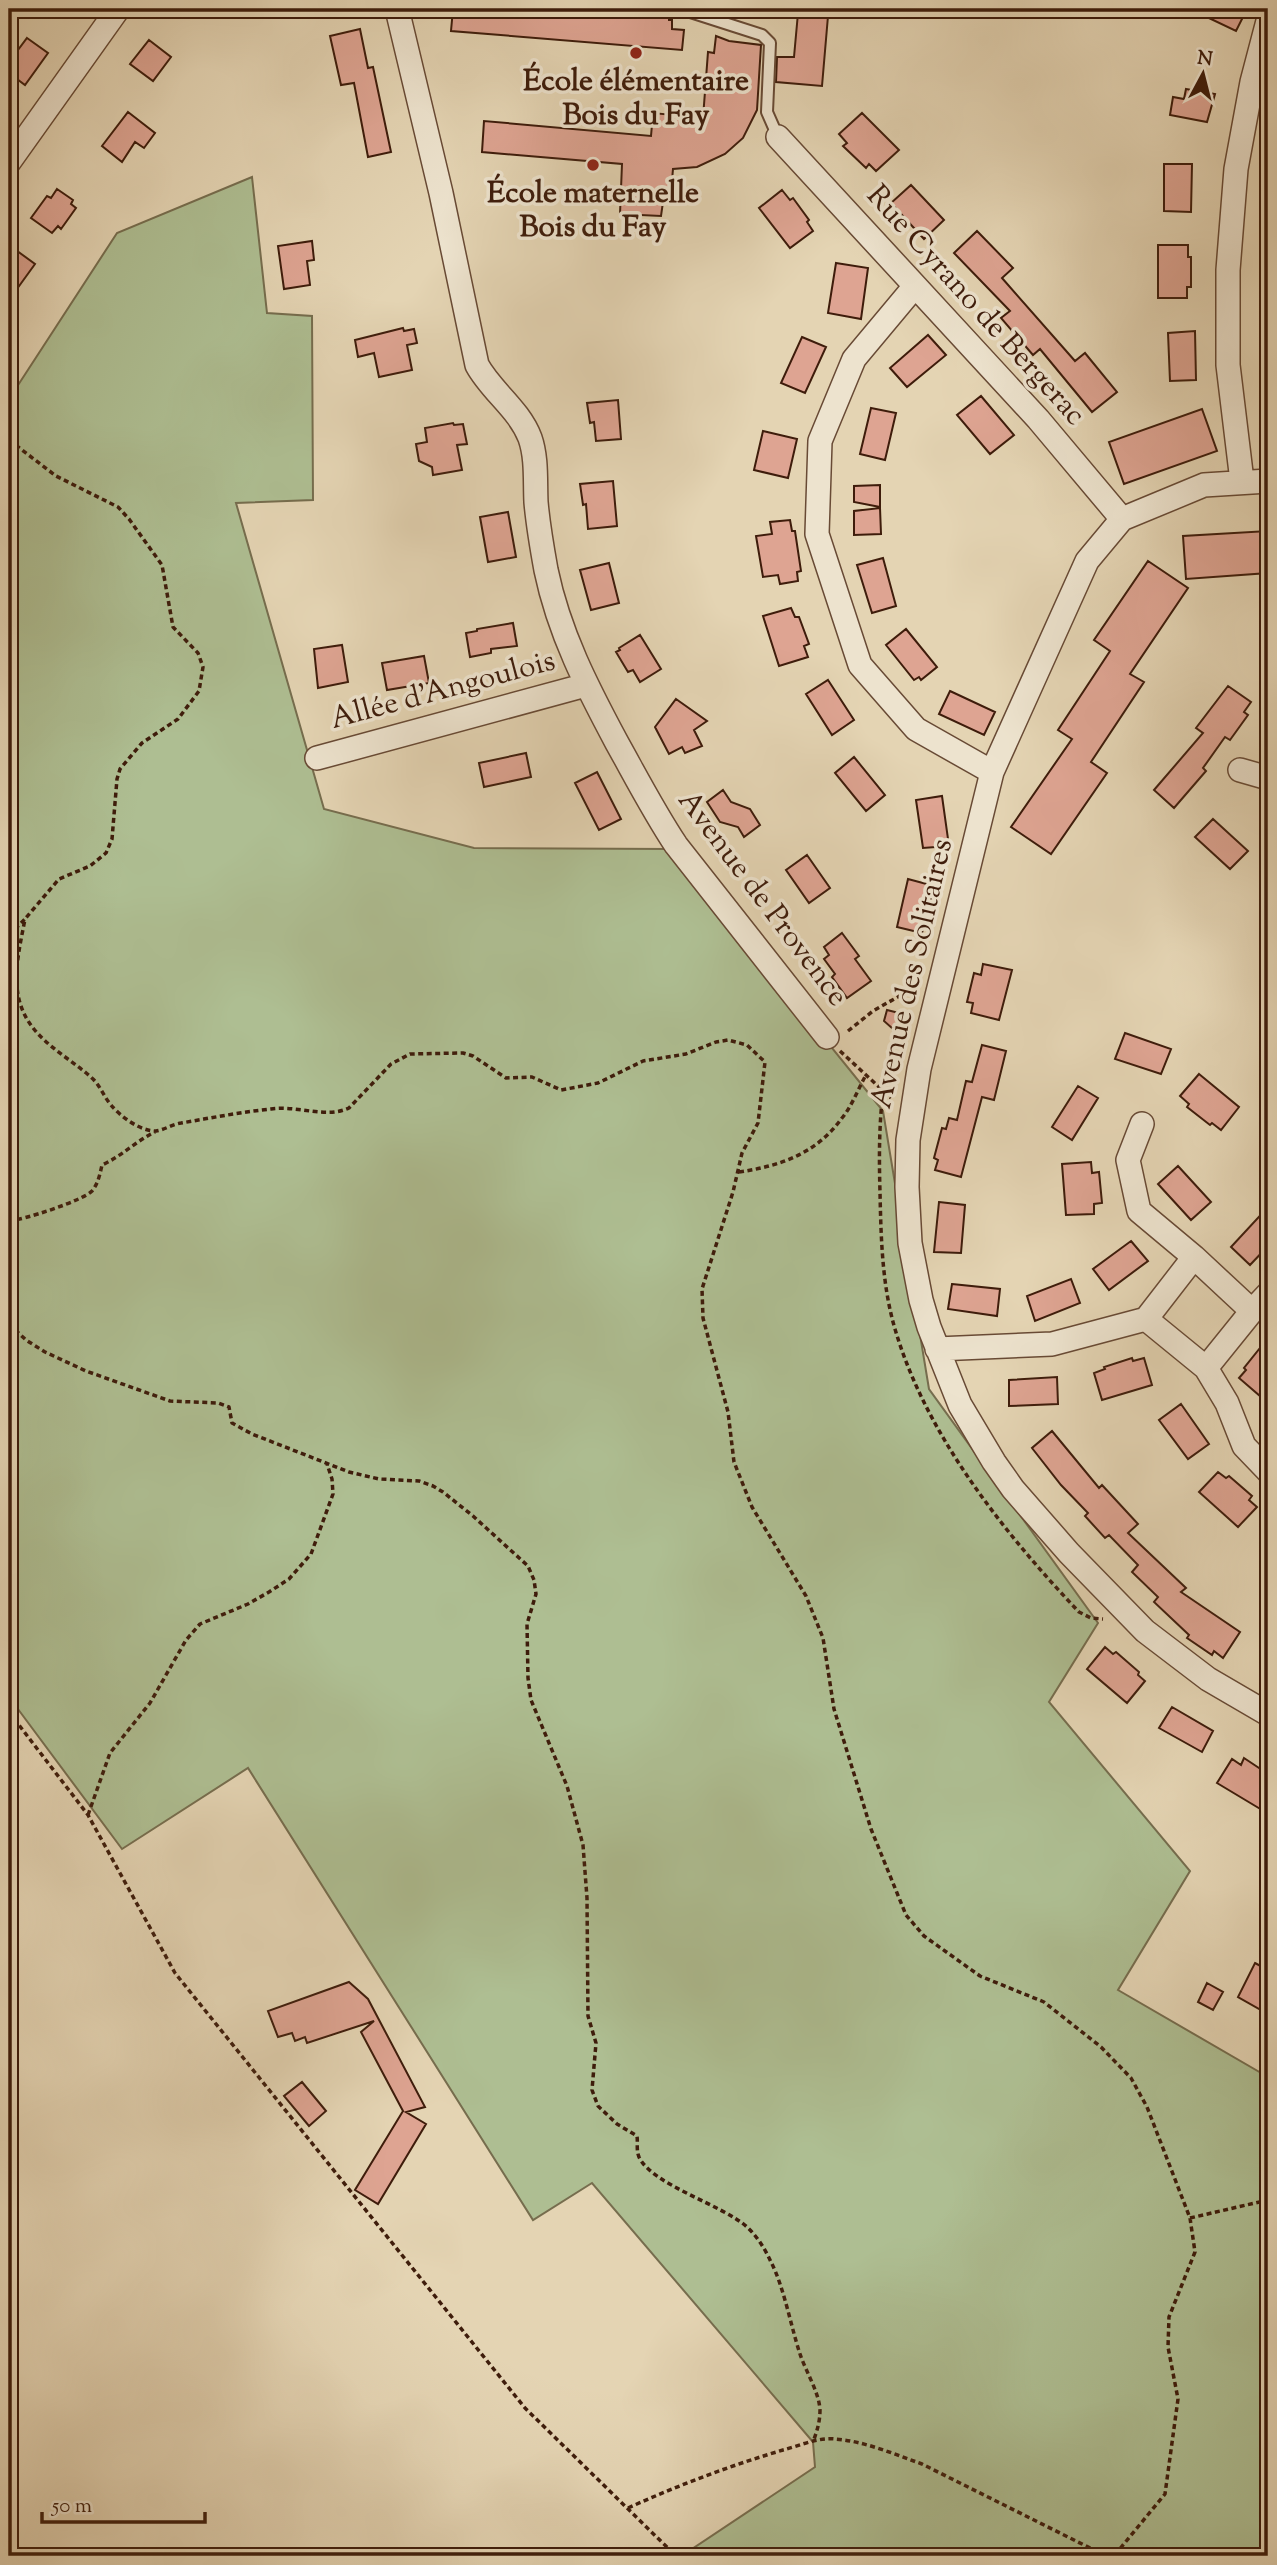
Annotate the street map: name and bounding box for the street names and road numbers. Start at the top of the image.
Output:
street label: Rue Cyrano de Bergerac [855,176,1095,436]
street label: Allée d'Angoulois [326,640,560,742]
street label: Avenue de Provence [666,782,858,1016]
street label: Avenue des Solitaires [861,835,965,1113]

